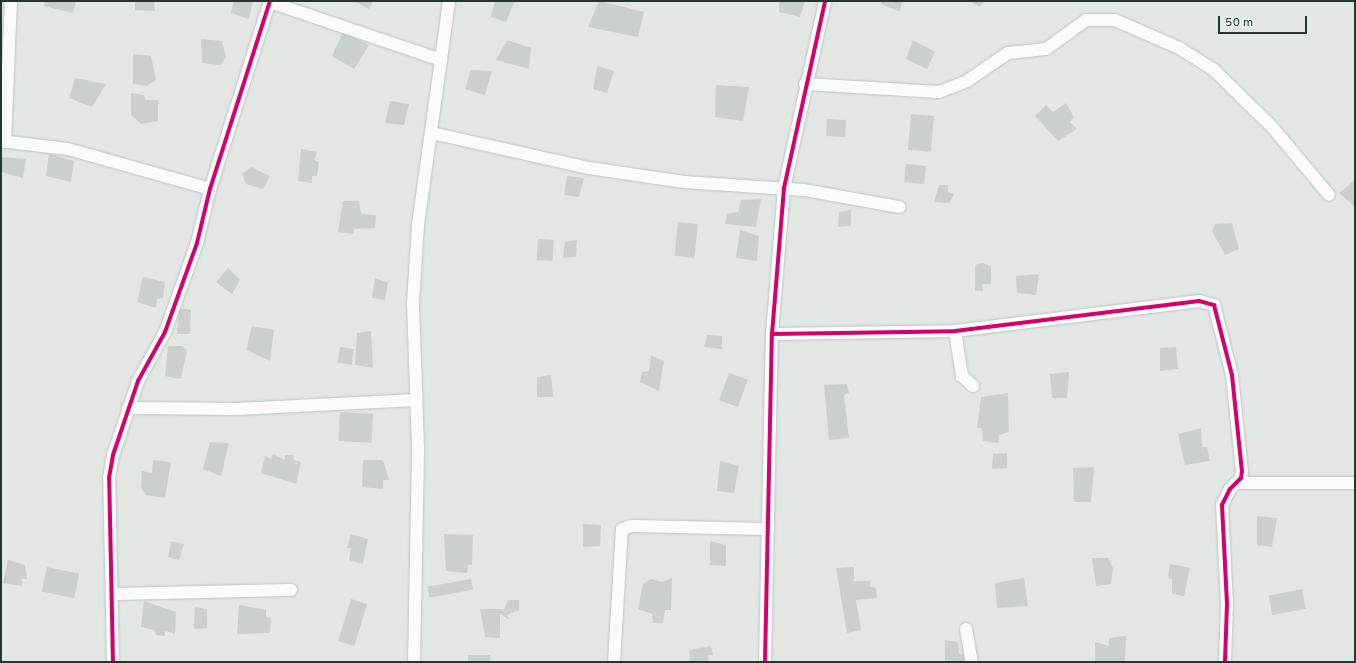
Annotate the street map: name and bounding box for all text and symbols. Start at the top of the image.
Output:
scale bar [1220,8,1309,34]
text: 50 m [1225,15,1253,31]

